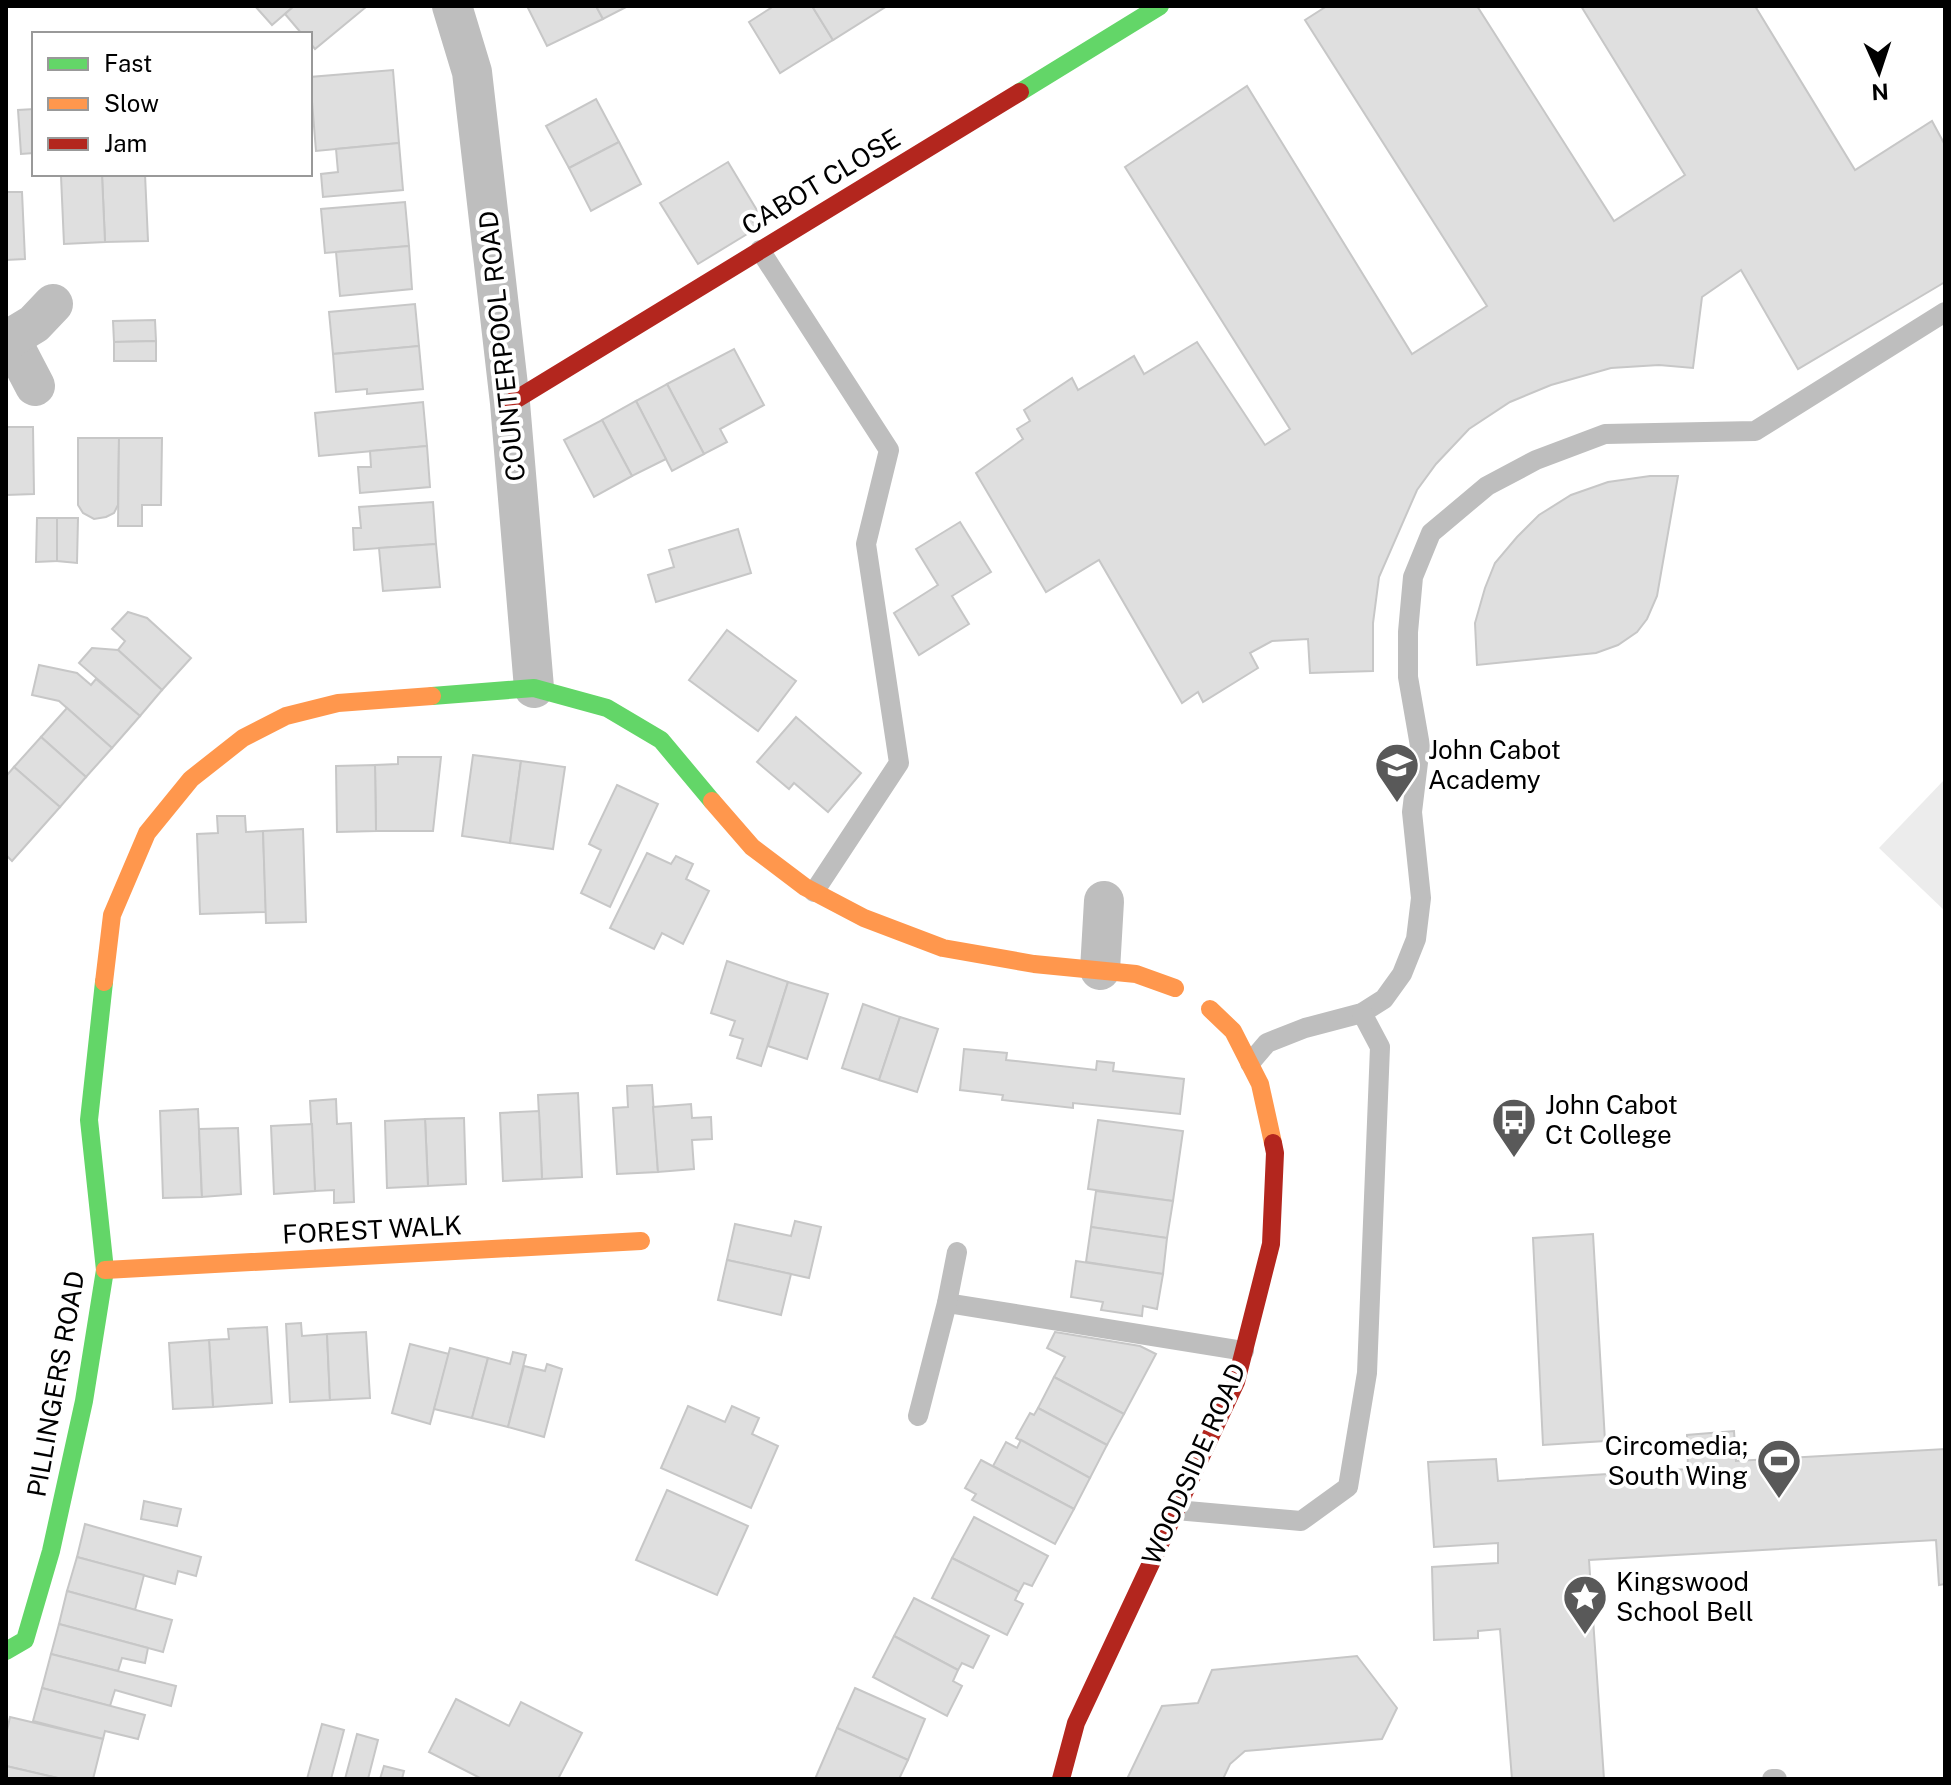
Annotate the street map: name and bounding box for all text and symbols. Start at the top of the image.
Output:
legend [32,32,312,176]
north arrow [1839,32,1919,112]
text: Fast [104,49,152,77]
text: N [1871,79,1889,105]
text: Slow [104,89,159,117]
street label: CABOT CLOSE [736,122,906,241]
text: Jam [104,129,147,157]
street label: COUNTERPOOL ROAD [472,209,531,483]
place label: John Cabot Academy [1428,734,1561,795]
school or university icon: John Cabot Academy [1373,741,1421,804]
place label: John Cabot Ct College [1545,1089,1678,1150]
bus stop icon: John Cabot Ct College [1490,1096,1538,1159]
street label: FOREST WALK [282,1209,462,1250]
street label: PILLINGERS ROAD [20,1268,91,1499]
street label: WOODSIDE ROAD [1135,1358,1252,1569]
place label: Circomedia; South Wing [1605,1430,1748,1491]
sports icon: Circomedia; South Wing [1755,1437,1803,1500]
place label: Kingswood School Bell [1616,1566,1754,1627]
place icon: Kingswood School Bell [1561,1573,1609,1636]

